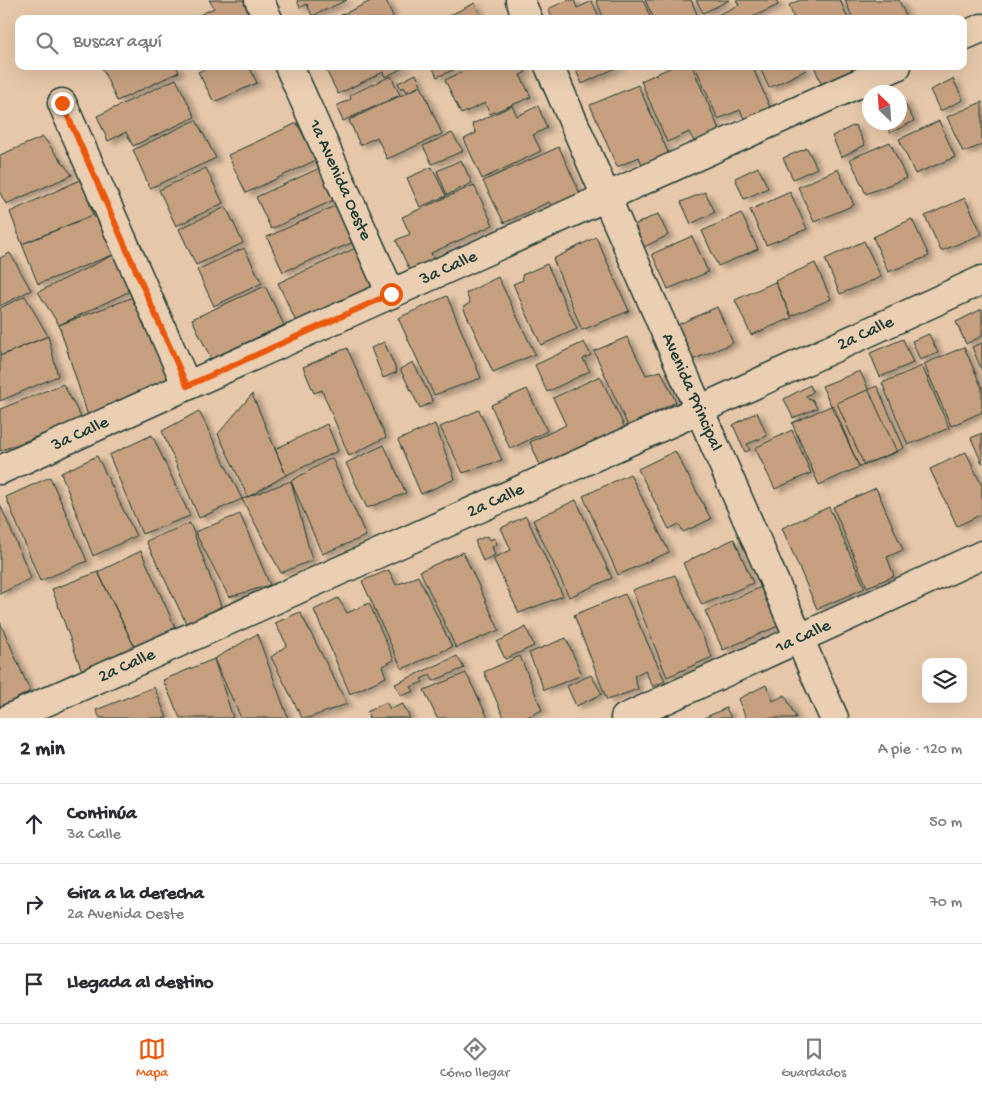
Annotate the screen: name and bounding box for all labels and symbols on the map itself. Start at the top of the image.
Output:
north arrow [862,85,907,130]
route end [51,92,74,115]
street label: 1a Avenida Oeste [303,116,376,244]
street label: 3a Calle [416,246,481,290]
route start [380,283,403,306]
street label: 2a Calle [834,311,898,356]
street label: Avenida Principal [657,330,727,455]
street label: 3a Calle [47,412,113,456]
street label: 2a Calle [464,479,528,523]
street label: 1a Calle [771,615,835,659]
street label: 2a Calle [95,644,159,688]

